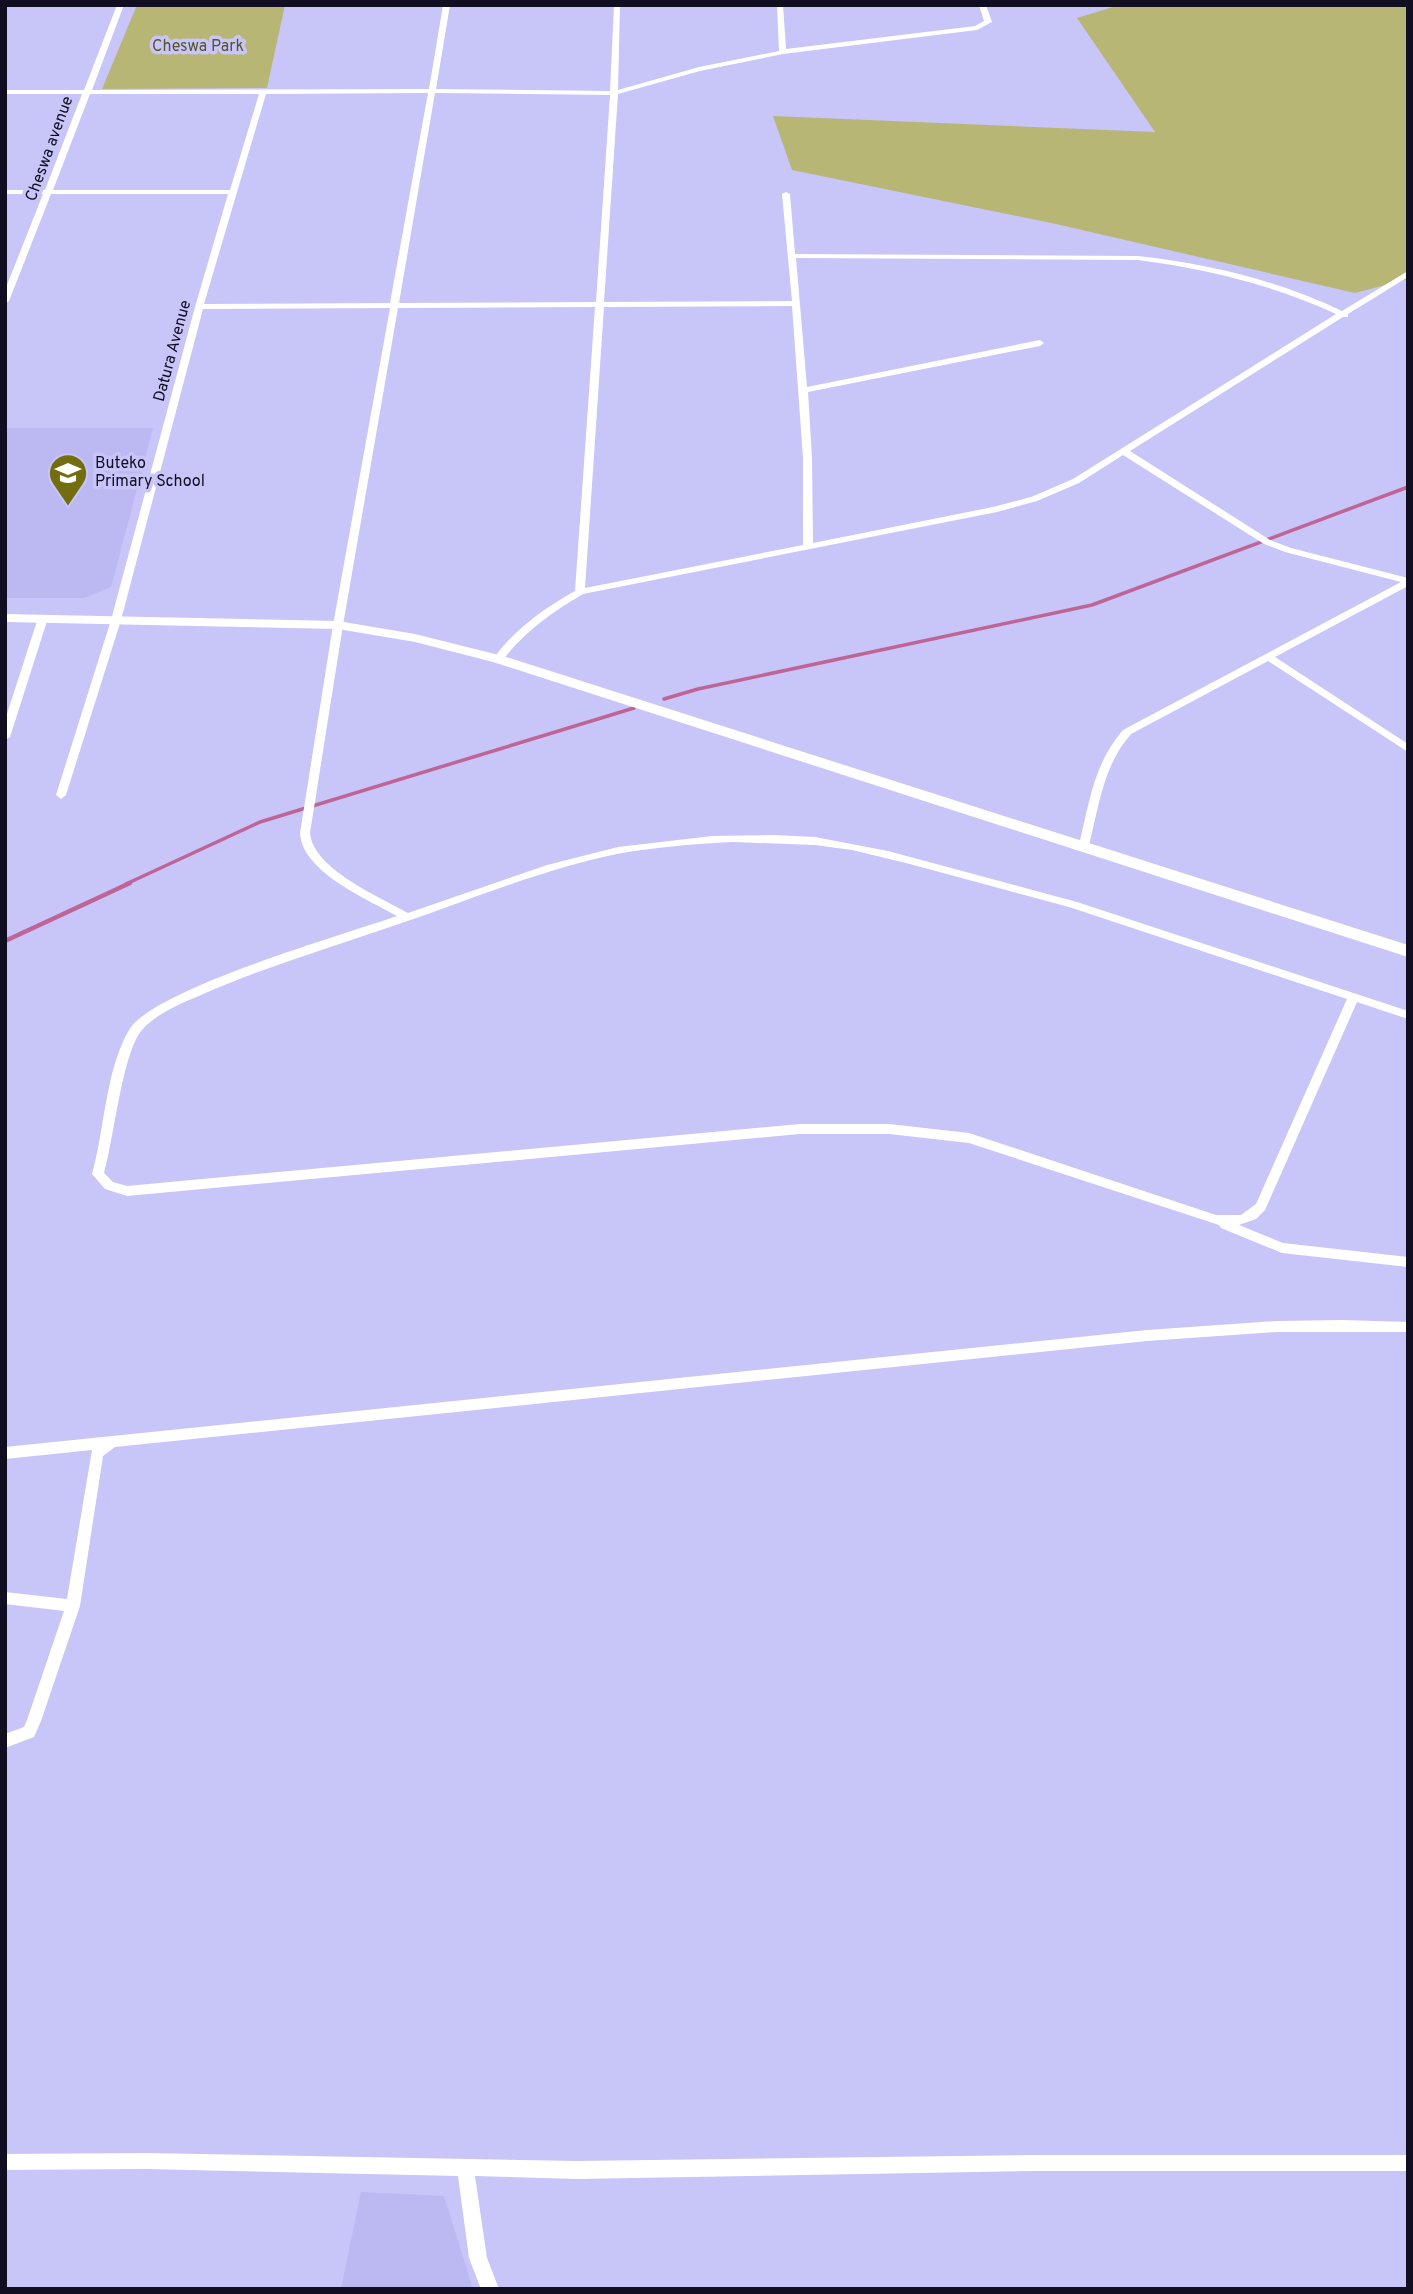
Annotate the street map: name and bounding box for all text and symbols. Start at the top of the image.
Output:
park label: Cheswa Park [152,37,244,57]
street label: Cheswa avenue [22,94,78,204]
street label: Datura Avenue [150,298,196,404]
school or university icon: Buteko Primary School [47,452,89,507]
place label: Buteko Primary School [95,454,205,492]

